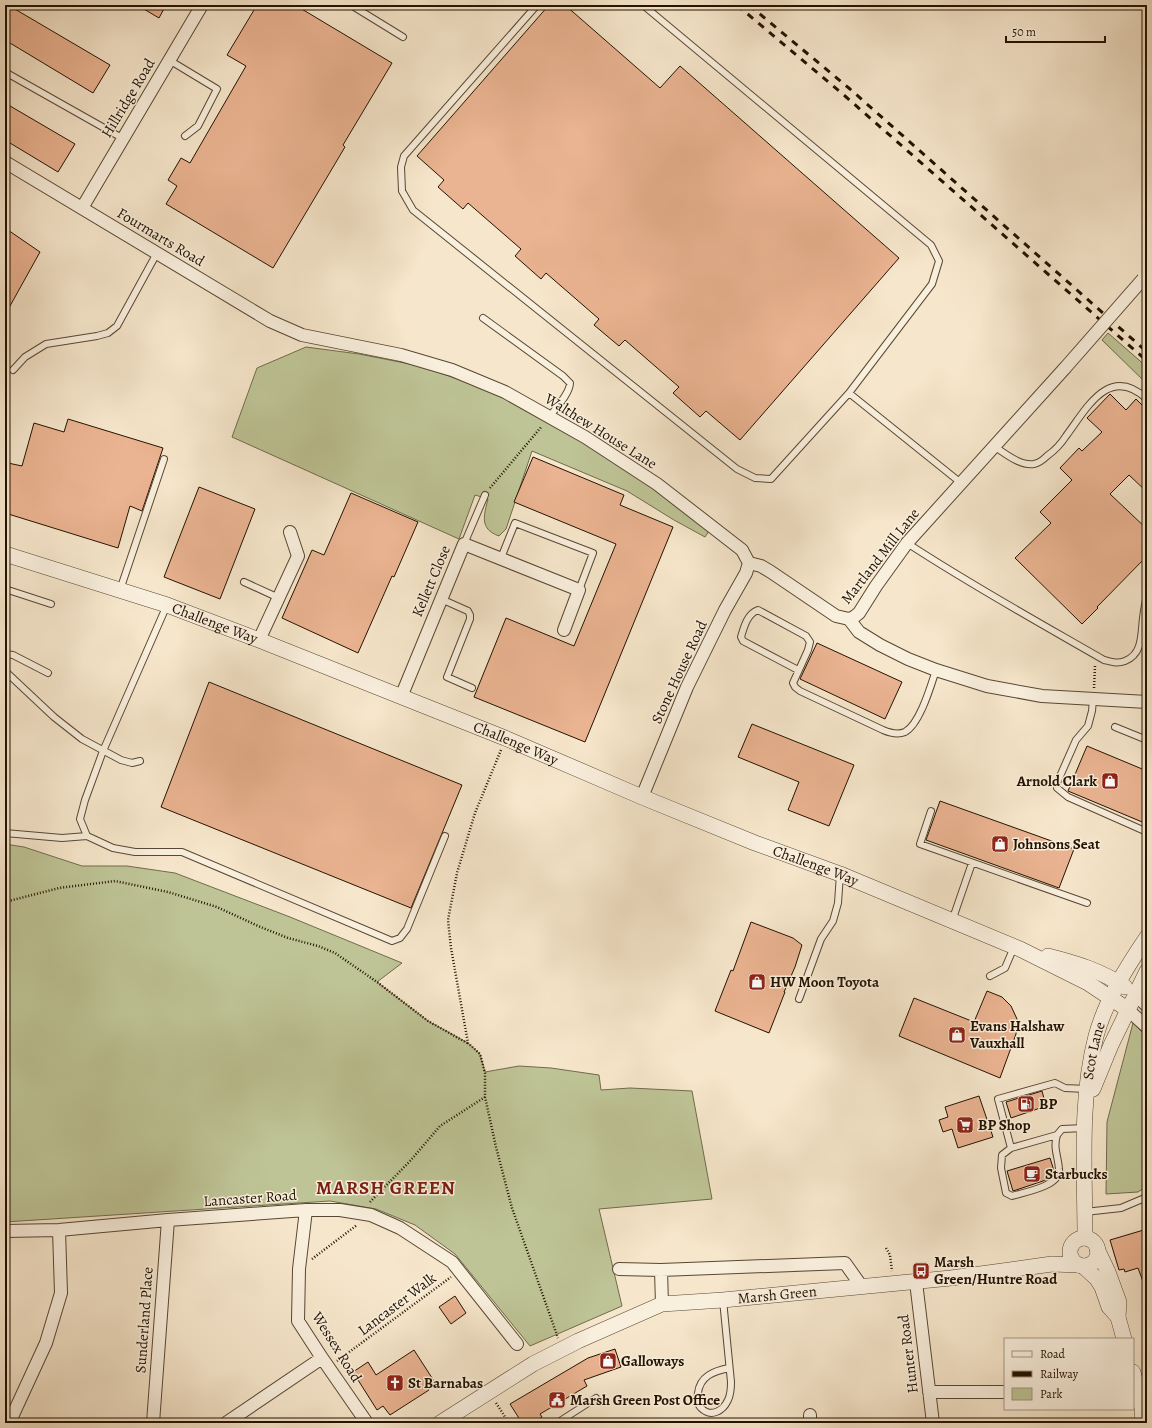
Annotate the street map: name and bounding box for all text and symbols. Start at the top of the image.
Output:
scale bar [1006,18,1105,44]
text: 50 m [1012,24,1036,40]
street label: Hillridge Road [96,54,160,141]
street label: Fourmarts Road [114,203,209,271]
street label: Walthew House Lane [540,388,661,474]
street label: Martland Mill Lane [836,504,924,608]
street label: Kellett Close [407,542,455,620]
street label: Challenge Way [169,598,261,649]
street label: Stone House Road [646,616,712,727]
street label: Challenge Way [471,716,562,770]
place label: Arnold Clark [1016,771,1097,791]
shop icon: Arnold Clark [1100,771,1120,791]
shop icon: Johnsons Seat [990,834,1010,854]
place label: Johnsons Seat [1013,834,1100,854]
street label: Challenge Way [770,840,862,891]
shop icon: HW Moon Toyota [747,972,767,992]
place label: HW Moon Toyota [770,972,880,992]
place label: Evans Halshaw Vauxhall [969,1016,1065,1053]
street label: Scot Lane [1078,1019,1110,1081]
shop icon: Evans Halshaw Vauxhall [947,1025,967,1045]
fuel station icon: BP [1016,1094,1036,1114]
place label: BP [1039,1094,1057,1114]
supermarket icon: BP Shop [955,1115,975,1135]
place label: BP Shop [978,1115,1031,1135]
cafe icon: Starbucks [1022,1164,1042,1184]
place label: Starbucks [1045,1164,1108,1184]
district label: MARSH GREEN [316,1175,456,1201]
street label: Lancaster Road [203,1185,298,1211]
place label: Marsh Green/Huntre Road [934,1252,1058,1289]
bus stop icon: Marsh Green/Huntre Road [911,1261,931,1281]
street label: Sunderland Place [130,1266,158,1374]
street label: Lancaster Walk [354,1268,441,1340]
street label: Marsh Green [737,1281,818,1309]
street label: Wessex Road [307,1307,367,1387]
street label: Hunter Road [893,1313,923,1395]
legend [1004,1338,1134,1410]
text: Road [1040,1346,1066,1362]
shop icon: Galloways [598,1351,618,1371]
place label: Galloways [621,1351,684,1371]
text: Railway [1040,1366,1079,1382]
church icon: St Barnabas [385,1373,405,1393]
place label: St Barnabas [408,1373,483,1393]
text: Park [1040,1386,1063,1402]
public building icon: Marsh Green Post Office [547,1390,567,1410]
place label: Marsh Green Post Office [570,1390,720,1410]

